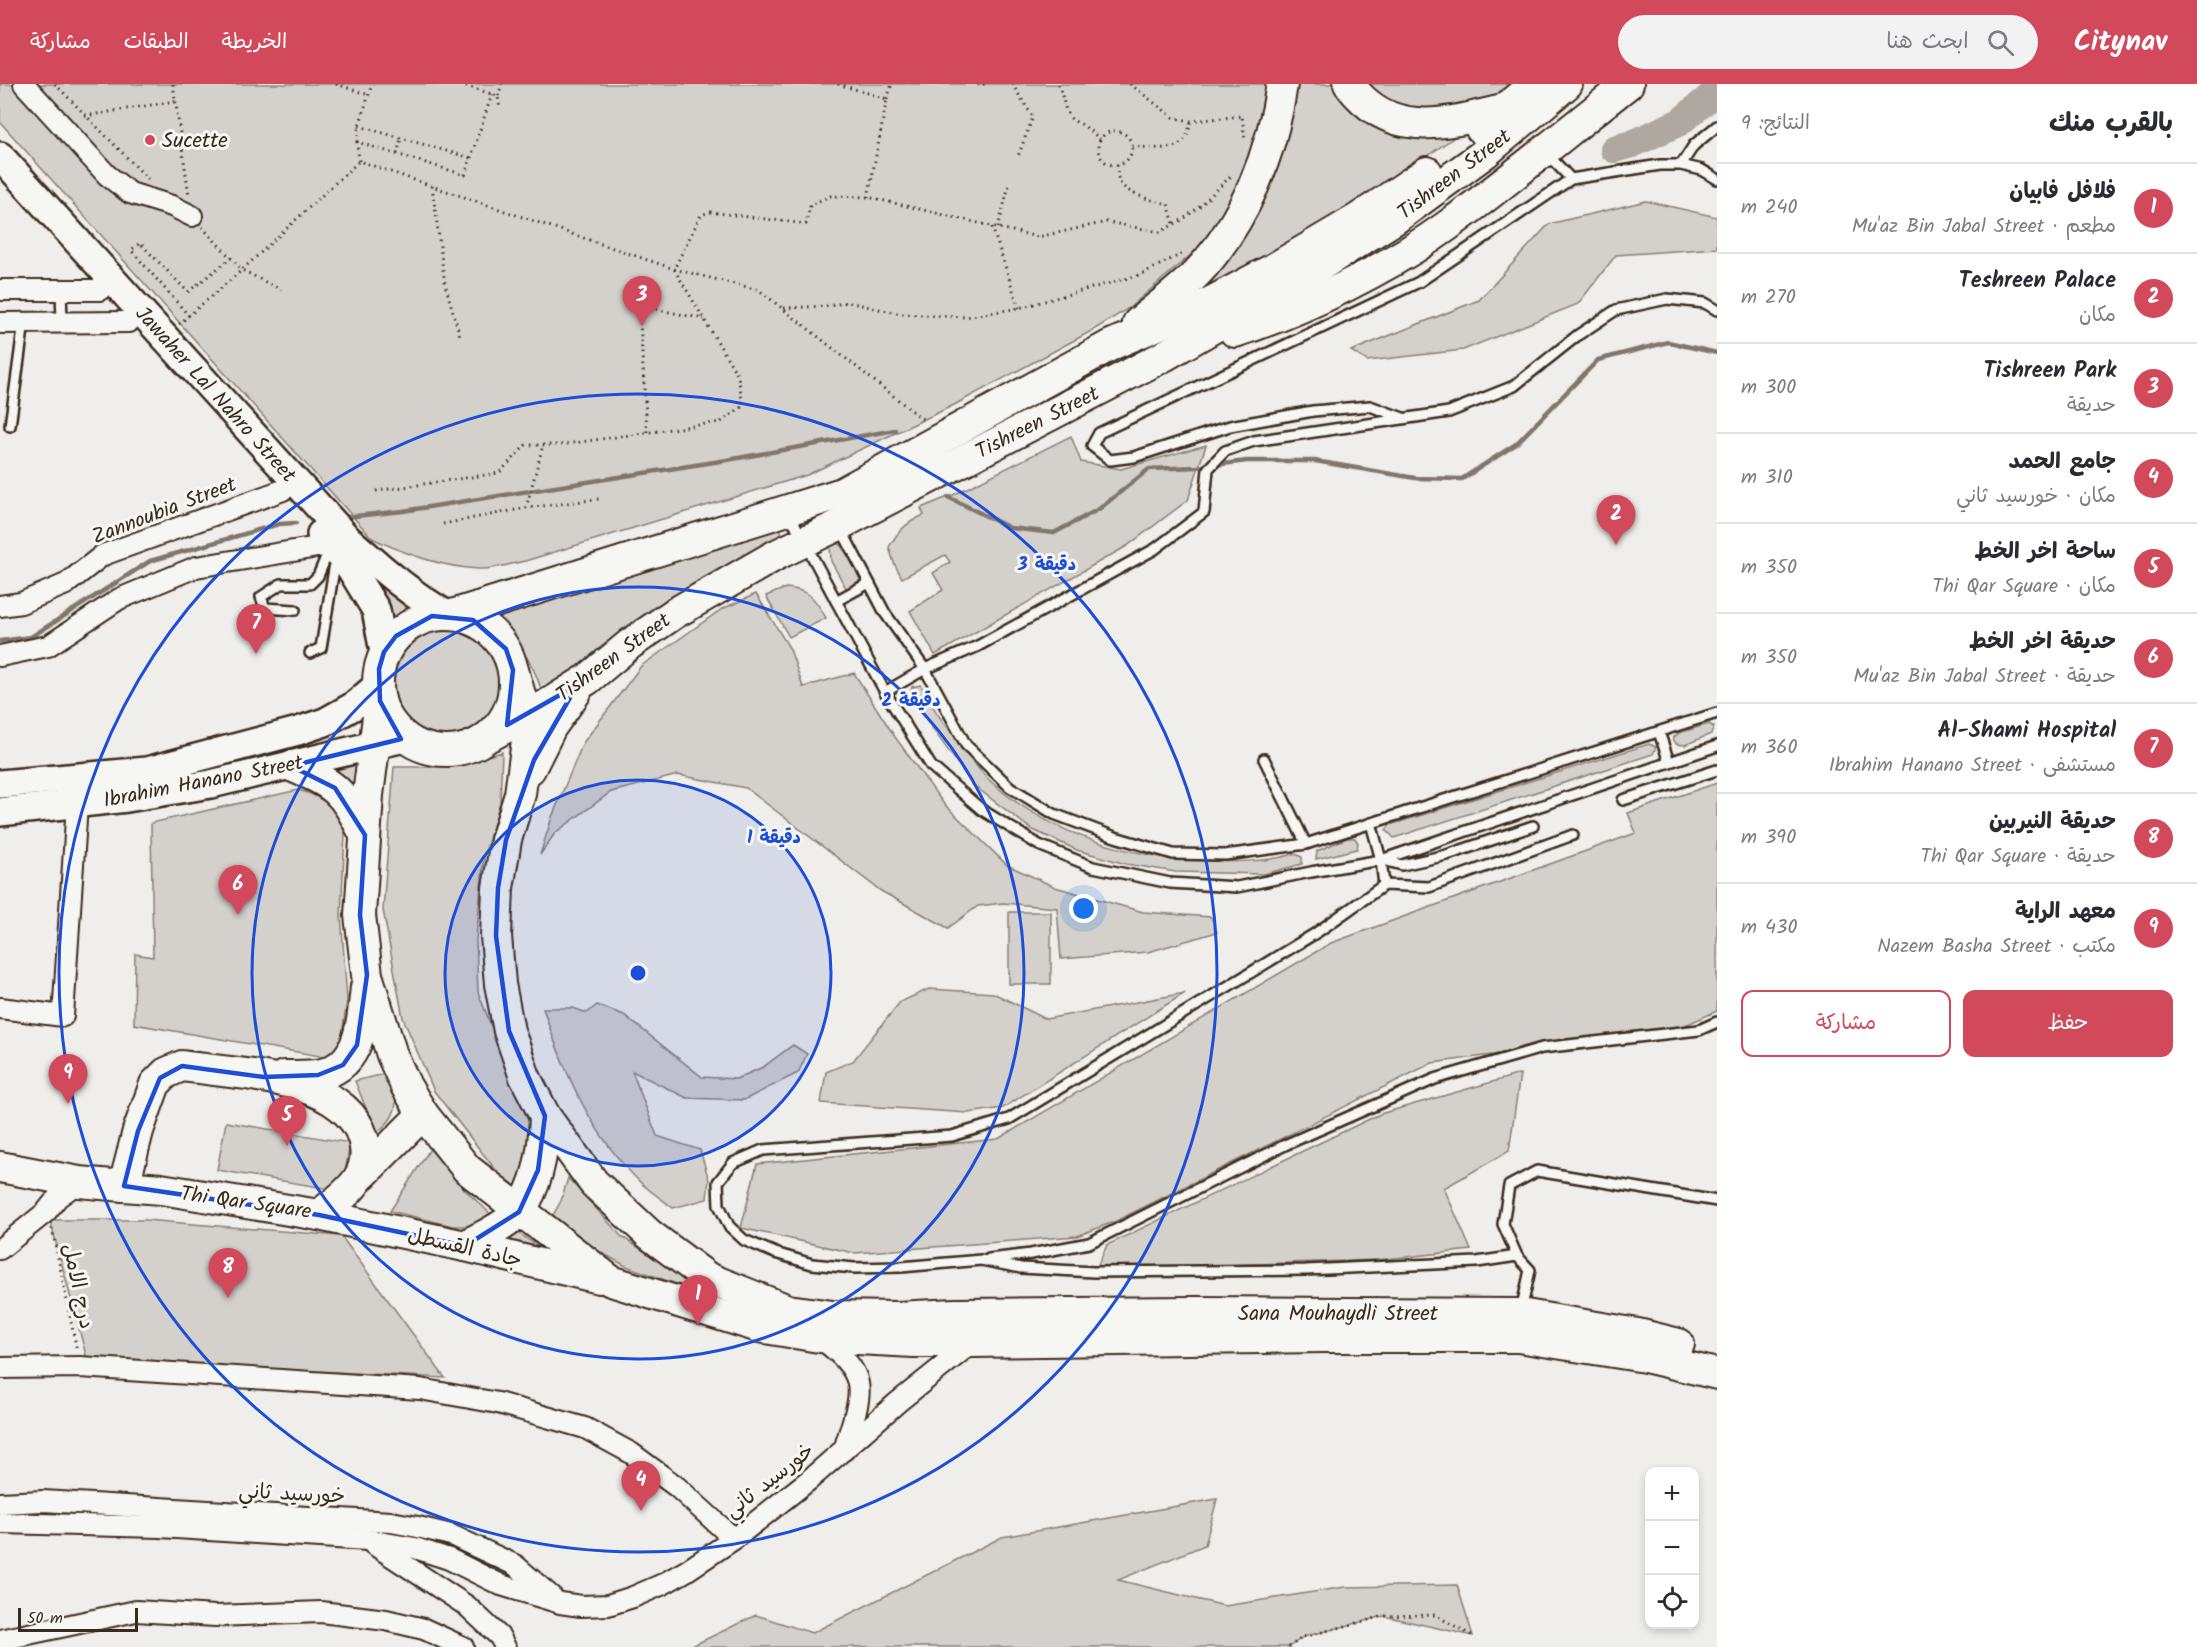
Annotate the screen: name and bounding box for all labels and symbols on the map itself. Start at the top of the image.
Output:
street label: Tishreen Street [1391,121,1519,229]
place label: Sucette [162,125,228,158]
marker: Sucette [143,133,157,147]
pin: 3 [622,276,662,326]
street label: Jawaher Lal Nahro Street [126,299,304,491]
street label: Tishreen Street [970,378,1106,469]
street label: Zannoubia Street [87,468,242,554]
pin: 2 [1596,496,1636,545]
text: 3 دقيقة [1017,551,1076,580]
pin: 7 [236,604,276,654]
street label: Tishreen Street [550,605,679,711]
text: 2 دقيقة [882,687,940,716]
street label: Ibrahim Hanano Street [100,747,307,818]
text: 1 دقيقة [747,824,801,853]
pin: 6 [218,866,258,915]
your location [1069,894,1098,923]
centre of rings [628,963,648,983]
pin: 9 [48,1054,88,1104]
pin: 5 [268,1096,306,1146]
street label: Thi Qar Square [178,1178,314,1229]
street label: جادة القسطل [404,1219,525,1278]
street label: درج الامل [52,1240,103,1332]
pin: 8 [208,1248,248,1298]
pin: 1 [678,1276,718,1325]
street label: Sana Mouhaydli Street [1238,1298,1439,1331]
street label: خورسيد ثاني [718,1435,823,1528]
pin: 4 [622,1462,660,1511]
street label: خورسيد ثاني [238,1475,346,1515]
scale bar [18,1605,138,1632]

